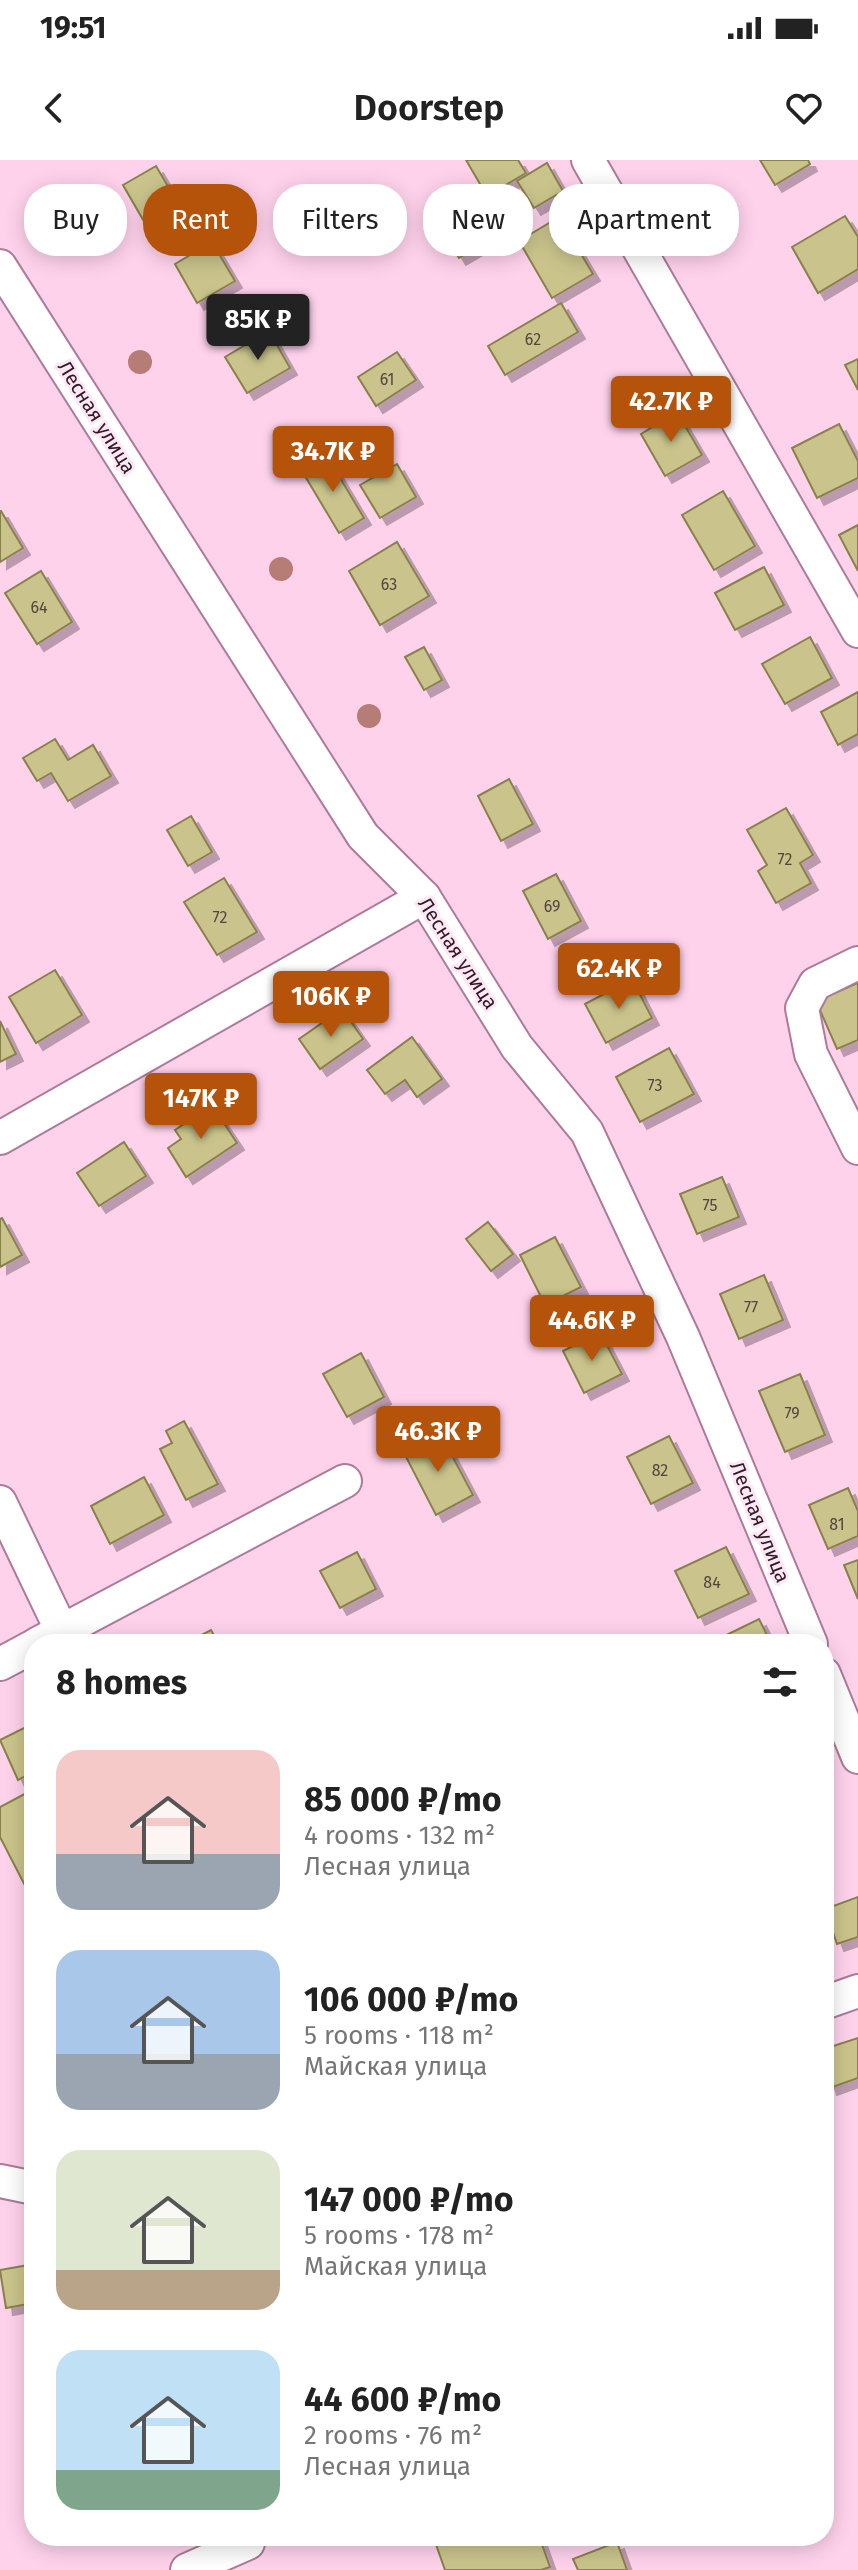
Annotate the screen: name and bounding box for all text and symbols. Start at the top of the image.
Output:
text: 19:51 [40,10,106,46]
icon: back [32,86,76,130]
text: Doorstep [354,86,504,130]
icon: heart [782,86,826,130]
chip: Buy [24,184,127,256]
chip: Rent [143,184,257,256]
chip: Filters [273,184,407,256]
chip: New [423,184,533,256]
chip: Apartment [549,184,739,256]
pin: 85K ₽ [202,294,314,362]
text: 85K ₽ [224,304,292,335]
house number: 62 [525,330,541,349]
street label: Лесная улица [53,356,141,478]
house number: 61 [380,370,394,389]
pin: 42.7K ₽ [597,376,745,444]
text: 42.7K ₽ [629,386,713,417]
pin: 34.7K ₽ [259,426,407,494]
text: 34.7K ₽ [291,436,375,467]
house number: 63 [381,575,397,594]
house number: 64 [30,598,48,617]
house number: 72 [778,850,792,869]
street label: Лесная улица [413,893,503,1013]
house number: 69 [544,897,560,916]
house number: 72 [213,908,227,927]
pin: 62.4K ₽ [545,943,693,1011]
text: 62.4K ₽ [576,953,662,984]
pin: 106K ₽ [266,971,396,1039]
text: 106K ₽ [291,981,371,1012]
pin: 147K ₽ [136,1073,266,1141]
house number: 73 [648,1076,662,1095]
text: 147K ₽ [163,1083,239,1114]
house number: 75 [703,1196,717,1215]
pin: 44.6K ₽ [518,1295,666,1363]
house number: 77 [744,1298,758,1317]
text: 44.6K ₽ [548,1305,636,1336]
house number: 79 [784,1404,800,1423]
pin: 46.3K ₽ [364,1406,512,1474]
text: 46.3K ₽ [394,1416,482,1447]
street label: Лесная улица [725,1458,795,1586]
house number: 82 [652,1461,668,1480]
house number: 81 [829,1515,845,1534]
house number: 84 [703,1573,721,1592]
icon: filters [758,1660,802,1704]
text: 8 homes [56,1662,187,1703]
text: 85 000 ₽/mo [304,1779,502,1820]
icon: home [120,1782,216,1878]
text: 4 rooms · 132 m² [304,1820,495,1851]
text: Лесная улица [304,1851,471,1882]
text: 106 000 ₽/mo [304,1979,518,2020]
icon: home [120,1982,216,2078]
text: 5 rooms · 118 m² [304,2020,494,2051]
text: Майская улица [304,2051,487,2082]
text: 147 000 ₽/mo [304,2179,514,2220]
icon: home [120,2182,216,2278]
text: 5 rooms · 178 m² [304,2220,494,2251]
text: Майская улица [304,2251,487,2282]
text: 44 600 ₽/mo [304,2379,501,2420]
icon: home [120,2382,216,2478]
text: 2 rooms · 76 m² [304,2420,482,2451]
text: Лесная улица [304,2451,471,2482]

